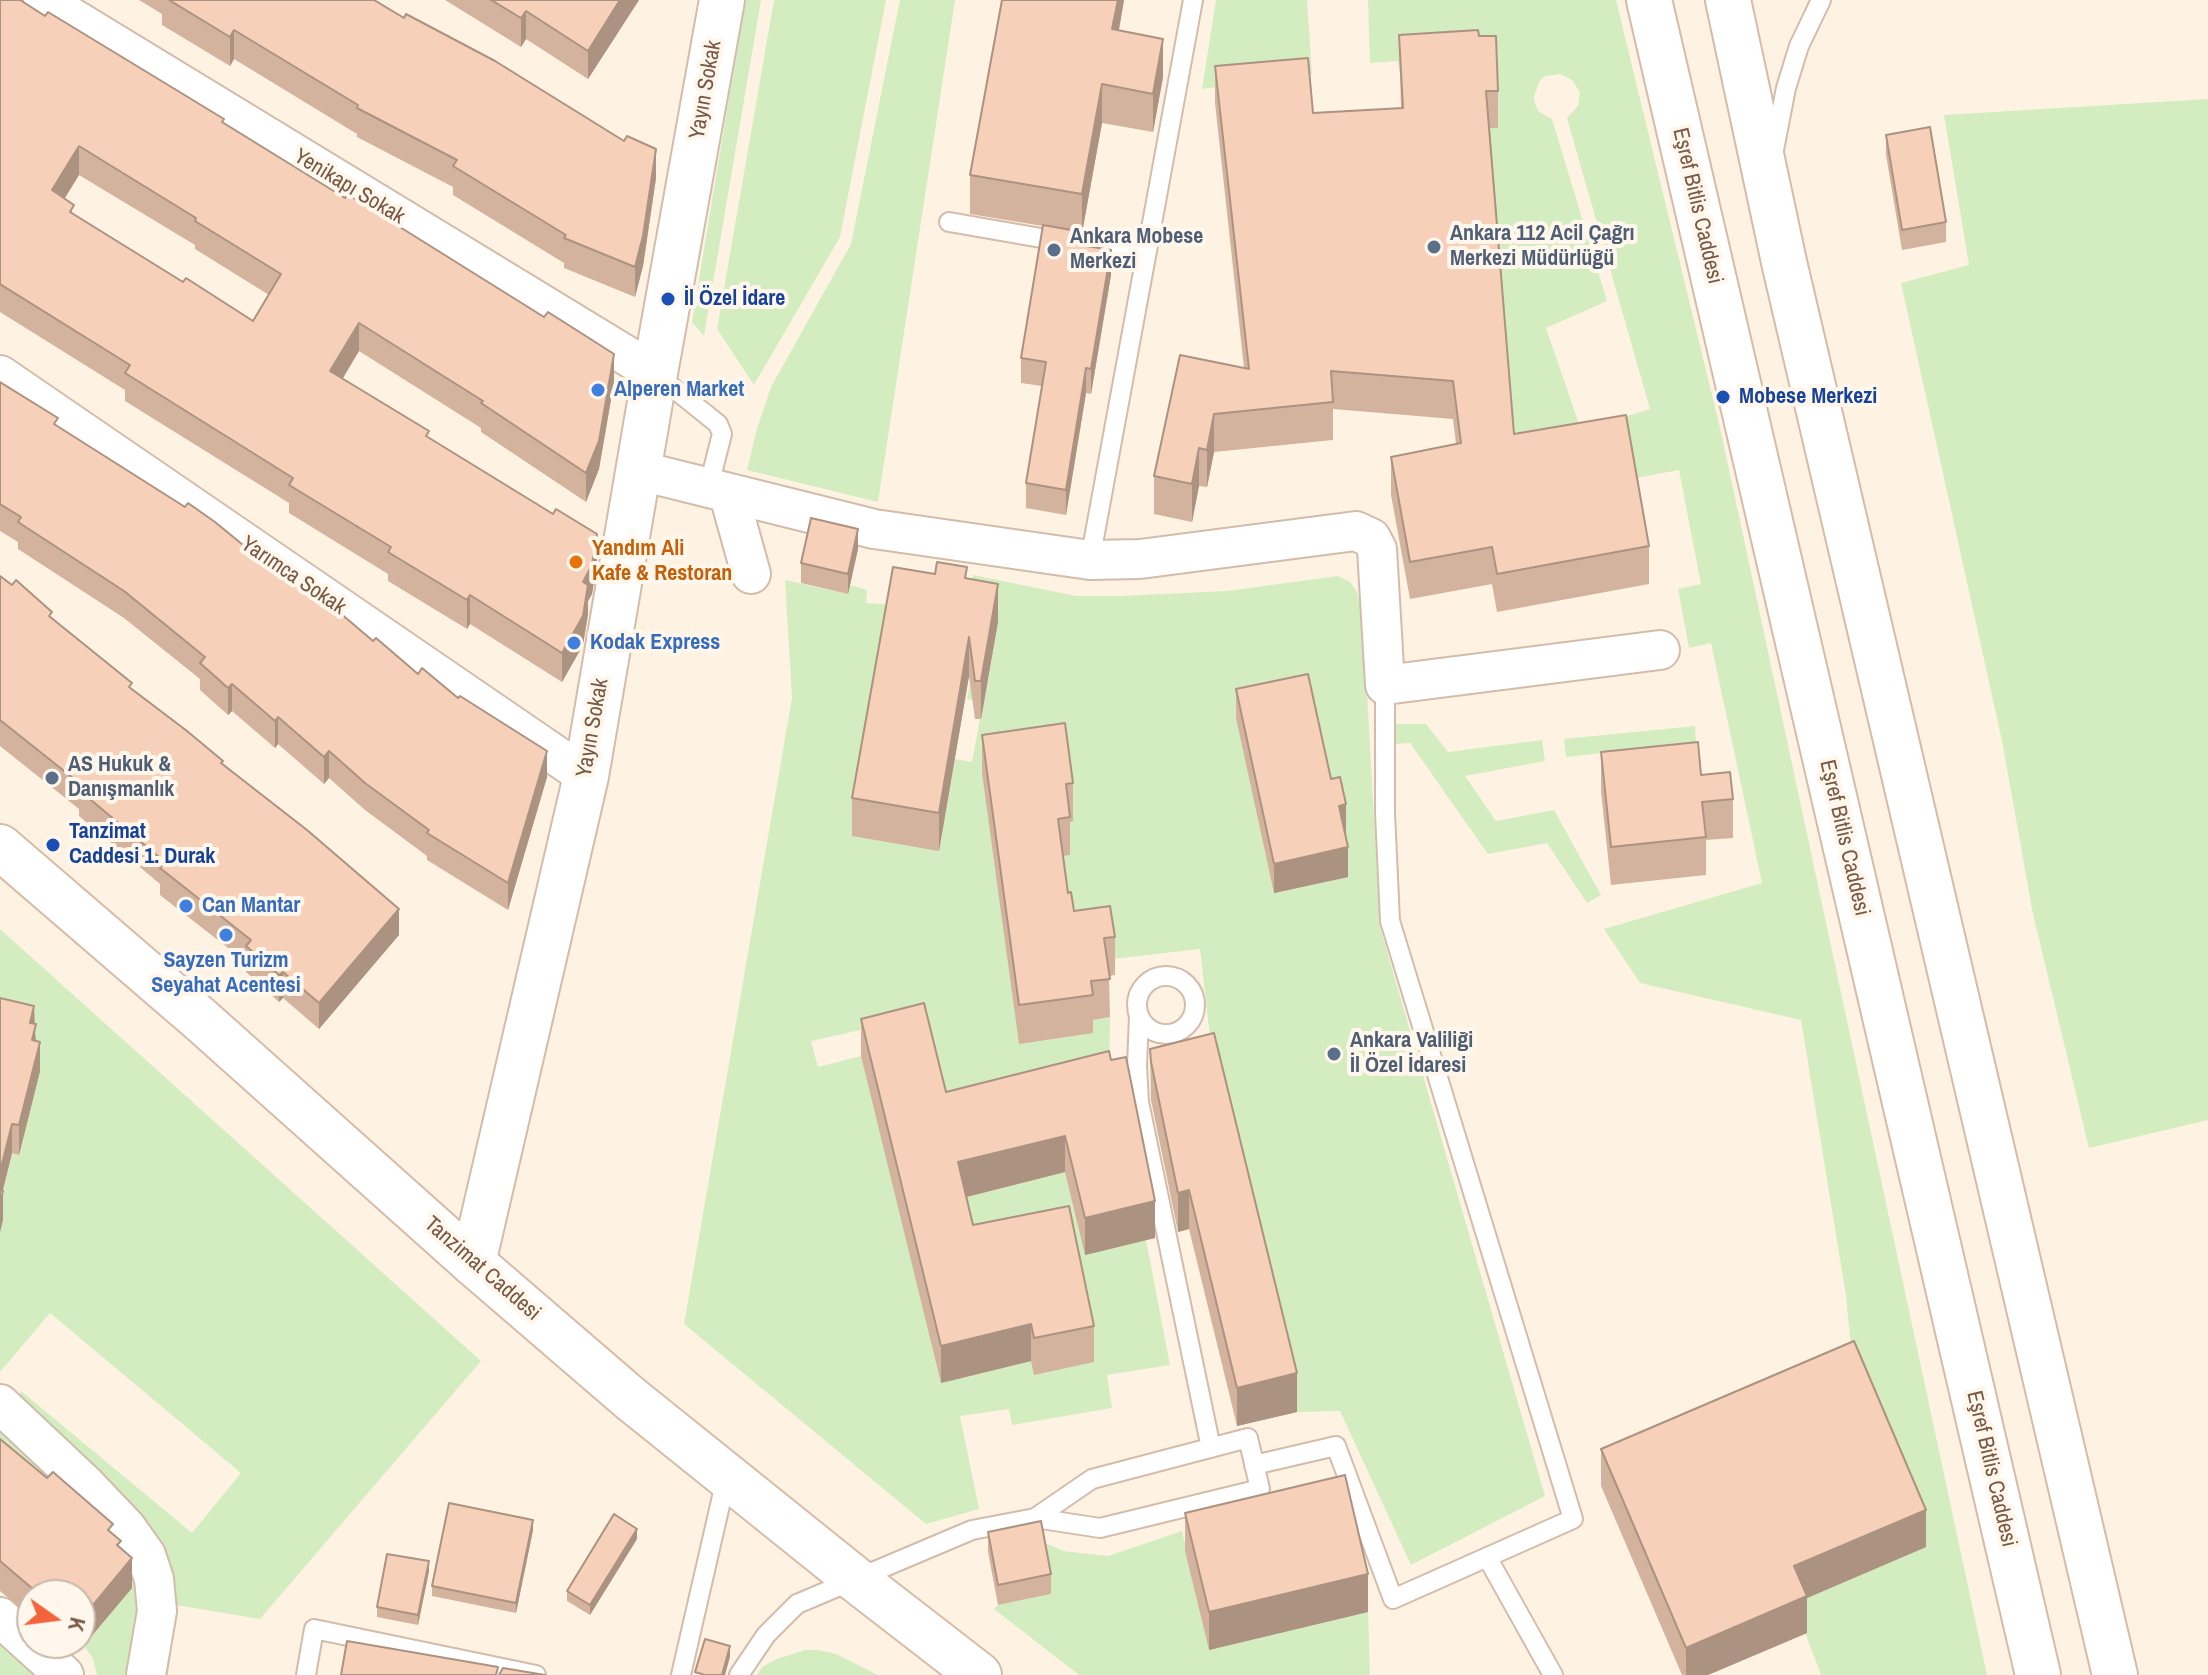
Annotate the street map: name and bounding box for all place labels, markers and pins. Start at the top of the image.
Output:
place label: Ankara 112 Acil Çağrı Merkezi Müdürlüğü [1450,221,1635,272]
place label: Ankara Mobese Merkezi [1070,224,1203,276]
marker: Ankara 112 Acil Çağrı Merkezi Müdürlüğü [1425,238,1443,256]
marker: Ankara Mobese Merkezi [1045,241,1063,259]
place label: İl Özel İdare [684,286,785,312]
marker: İl Özel İdare [659,290,677,308]
place label: Alperen Market [614,377,744,403]
marker: Alperen Market [589,381,607,399]
place label: Mobese Merkezi [1739,384,1877,410]
marker: Mobese Merkezi [1714,388,1732,406]
place label: Yandım Ali Kafe & Restoran [592,536,732,588]
marker: Yandım Ali Kafe & Restoran [567,553,585,571]
place label: Kodak Express [590,630,720,656]
marker: Kodak Express [565,634,583,652]
place label: AS Hukuk & Danışmanlık [68,752,174,804]
marker: AS Hukuk & Danışmanlık [43,769,61,787]
place label: Tanzimat Caddesi 1. Durak [69,819,215,870]
marker: Tanzimat Caddesi 1. Durak [44,836,62,854]
place label: Can Mantar [202,893,300,919]
marker: Can Mantar [177,897,195,915]
marker: Sayzen Turizm Seyahat Acentesi [217,926,235,944]
place label: Sayzen Turizm Seyahat Acentesi [151,948,301,1000]
place label: Ankara Valiliği İl Özel İdaresi [1350,1028,1473,1080]
marker: Ankara Valiliği İl Özel İdaresi [1325,1045,1343,1063]

